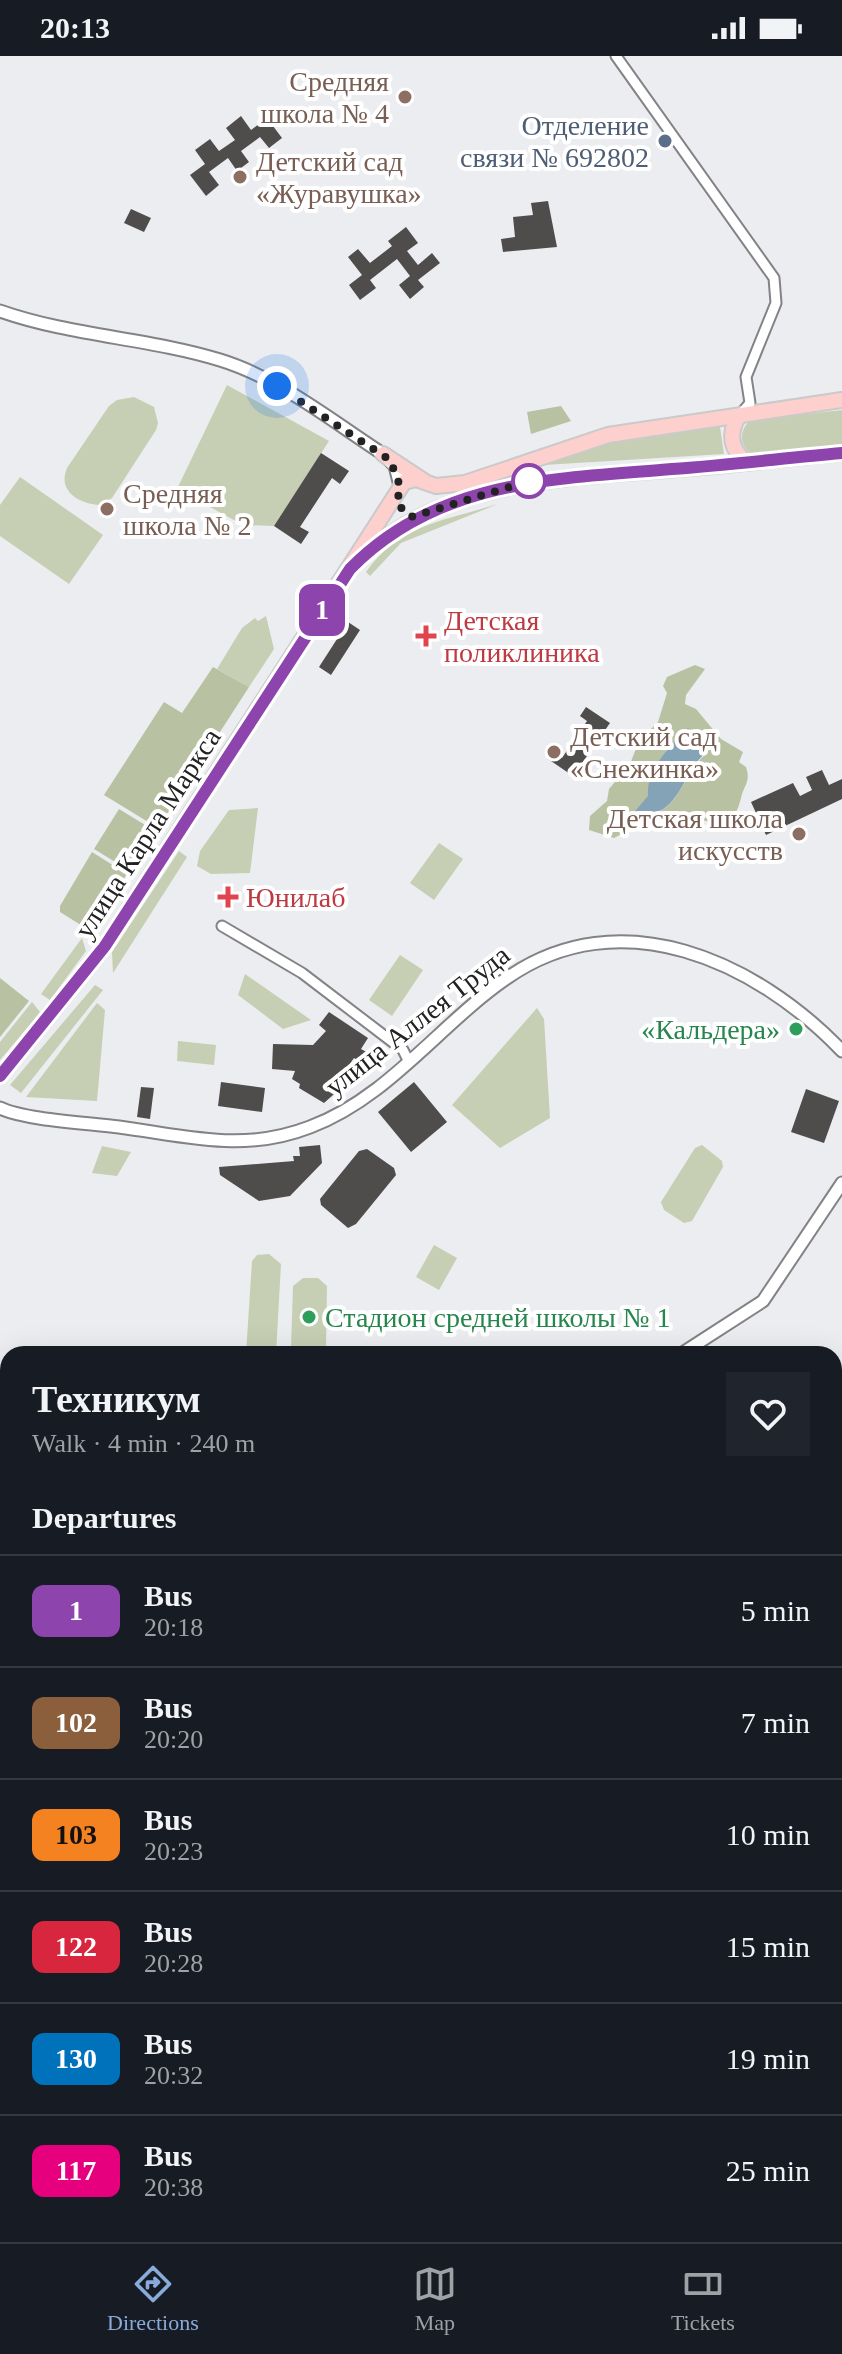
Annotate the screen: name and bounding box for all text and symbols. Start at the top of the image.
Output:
text: 20:13 [40,11,110,44]
place label: Средняя школа № 4 [261,66,389,129]
marker: Средняя школа № 4 [396,88,414,106]
place label: Отделение связи № 692802 [460,110,649,173]
marker: Отделение связи № 692802 [656,132,674,150]
place label: Детский сад «Журавушка» [256,146,422,209]
marker: Детский сад «Журавушка» [231,168,249,186]
your location [257,366,297,406]
unlabelled marker [512,464,546,498]
place label: Средняя школа № 2 [123,478,252,541]
marker: Средняя школа № 2 [98,500,116,518]
line badge: 1 [296,584,348,636]
text: 1 [315,594,329,625]
place label: Детская поликлиника [444,605,600,668]
marker: Детская поликлиника [415,625,437,647]
place label: Детский сад «Снежинка» [570,721,719,784]
street label: улица Карла Маркса [68,722,227,944]
marker: Детский сад «Снежинка» [545,743,563,761]
place label: Детская школа искусств [607,803,784,866]
marker: Детская школа искусств [790,825,808,843]
place label: Юнилаб [246,882,345,913]
marker: Юнилаб [217,886,239,908]
street label: улица Аллея Труда [319,939,516,1102]
place label: «Кальдера» [641,1014,780,1045]
marker: «Кальдера» [787,1020,805,1038]
place label: Стадион средней школы № 1 [325,1302,671,1333]
marker: Стадион средней школы № 1 [300,1308,318,1326]
button: heart [726,1372,810,1456]
text: Техникум [32,1378,201,1420]
text: Walk · 4 min · 240 m [32,1429,255,1458]
text: Departures [32,1501,176,1534]
text: Bus [144,1579,192,1612]
text: 5 min [741,1594,810,1627]
text: 1 [69,1595,83,1626]
text: 20:18 [144,1613,203,1642]
text: Bus [144,1691,192,1724]
text: 7 min [741,1706,810,1739]
text: 102 [55,1707,97,1738]
text: 20:20 [144,1725,203,1754]
text: Bus [144,1803,192,1836]
text: 10 min [726,1818,810,1851]
text: 103 [55,1819,97,1850]
text: 20:23 [144,1837,203,1866]
text: Bus [144,1915,192,1948]
text: 15 min [726,1930,810,1963]
text: 122 [55,1931,97,1962]
text: 20:28 [144,1949,203,1978]
text: Bus [144,2027,192,2060]
text: 19 min [726,2042,810,2075]
text: 130 [55,2043,97,2074]
text: 20:32 [144,2061,203,2090]
text: Bus [144,2139,192,2172]
text: 25 min [726,2154,810,2187]
text: 117 [56,2155,96,2186]
text: 20:38 [144,2173,203,2202]
tab: Directions [107,2262,199,2336]
tab: Map [413,2262,457,2336]
tab: Tickets [671,2262,735,2336]

